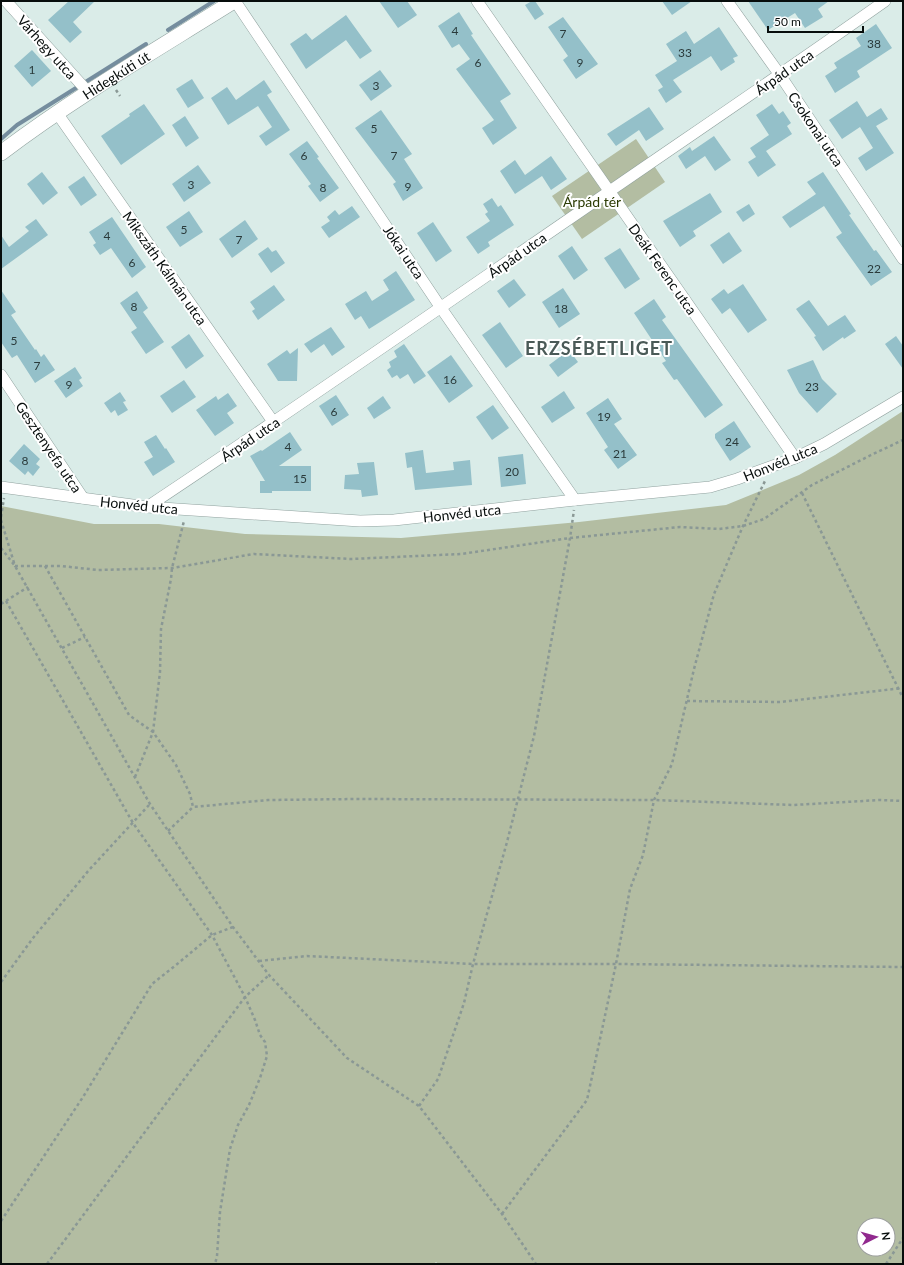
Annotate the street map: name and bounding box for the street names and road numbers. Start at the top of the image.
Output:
street label: Várhegy utca [14,12,80,82]
street label: Árpád utca [752,46,816,98]
street label: Hidegkúti út [79,47,153,102]
street label: Csokonai utca [785,89,847,169]
street label: Mikszáth Kálmán utca [119,208,211,328]
street label: Deák Ferenc utca [625,220,701,318]
street label: Jókai utca [380,222,428,282]
street label: Árpád utca [485,229,549,281]
street label: Gesztenyefa utca [12,398,86,496]
street label: Árpád utca [217,413,283,465]
street label: Honvéd utca [740,439,820,485]
street label: Honvéd utca [99,492,179,518]
street label: Honvéd utca [422,500,502,526]

